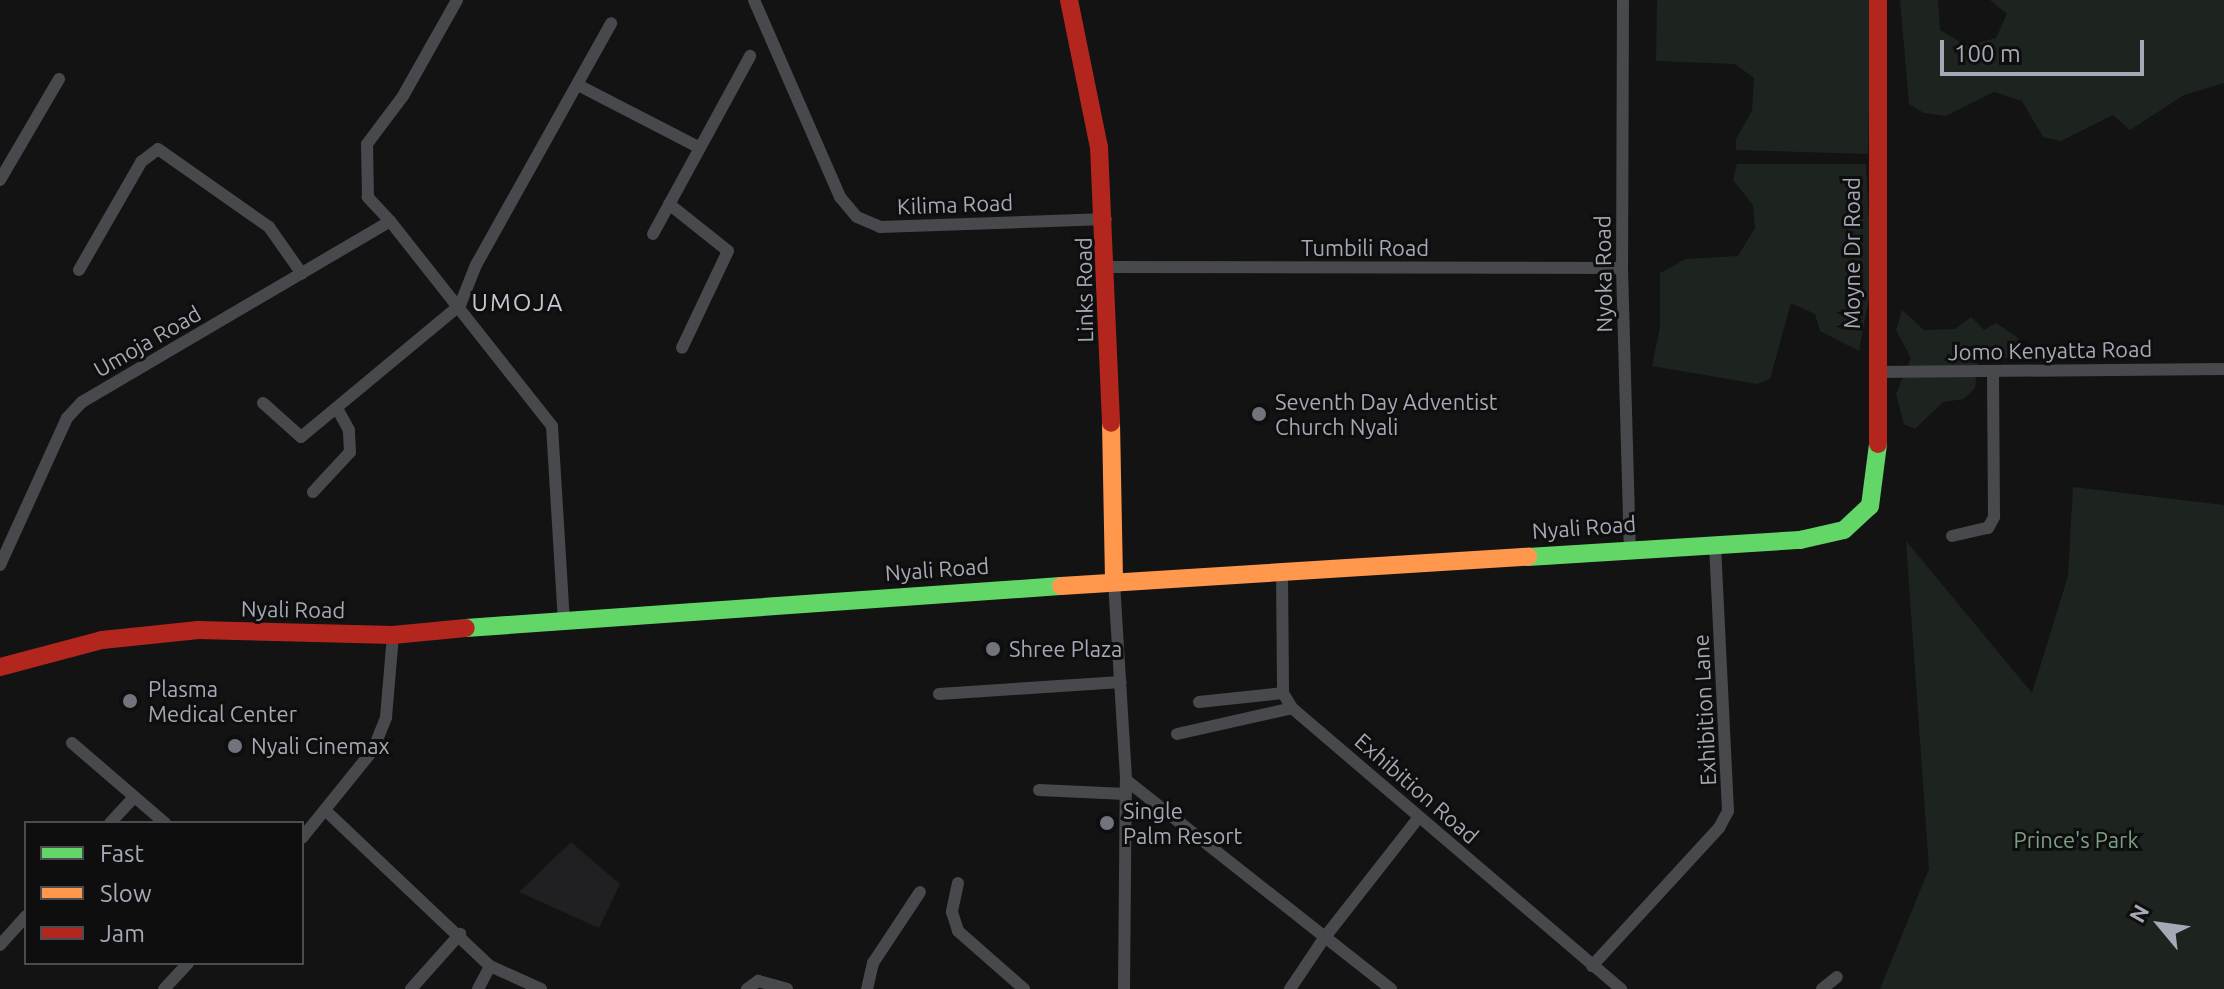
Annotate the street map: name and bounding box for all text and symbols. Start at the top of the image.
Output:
scale bar [1944,24,2148,74]
text: 100 m [1954,40,2021,67]
street label: Moyne Dr Road [1839,177,1865,329]
street label: Kilima Road [896,189,1014,219]
street label: Nyoka Road [1589,215,1617,333]
street label: Tumbili Road [1301,235,1429,261]
street label: Links Road [1070,237,1098,343]
district label: UMOJA [472,289,564,317]
street label: Umoja Road [89,300,205,382]
street label: Jomo Kenyatta Road [1948,335,2152,365]
place label: Seventh Day Adventist Church Nyali [1275,388,1498,440]
marker: Seventh Day Adventist Church Nyali [1250,405,1268,423]
street label: Nyali Road [1531,510,1637,544]
street label: Nyali Road [884,552,990,586]
street label: Nyali Road [241,595,345,623]
street label: Exhibition Lane [1687,634,1721,786]
place label: Shree Plaza [1009,636,1122,662]
marker: Shree Plaza [984,640,1002,658]
place label: Plasma Medical Center [148,675,297,726]
marker: Plasma Medical Center [119,690,141,712]
street label: Exhibition Road [1350,727,1484,849]
place label: Nyali Cinemax [251,733,390,759]
marker: Nyali Cinemax [226,737,244,755]
place label: Single Palm Resort [1123,797,1242,848]
marker: Single Palm Resort [1098,814,1116,832]
legend [24,821,304,965]
park label: Prince's Park [2013,827,2139,853]
text: Fast [100,840,144,867]
text: Slow [100,880,152,907]
north arrow [2120,885,2200,965]
text: N [2124,900,2153,926]
text: Jam [100,920,145,947]

